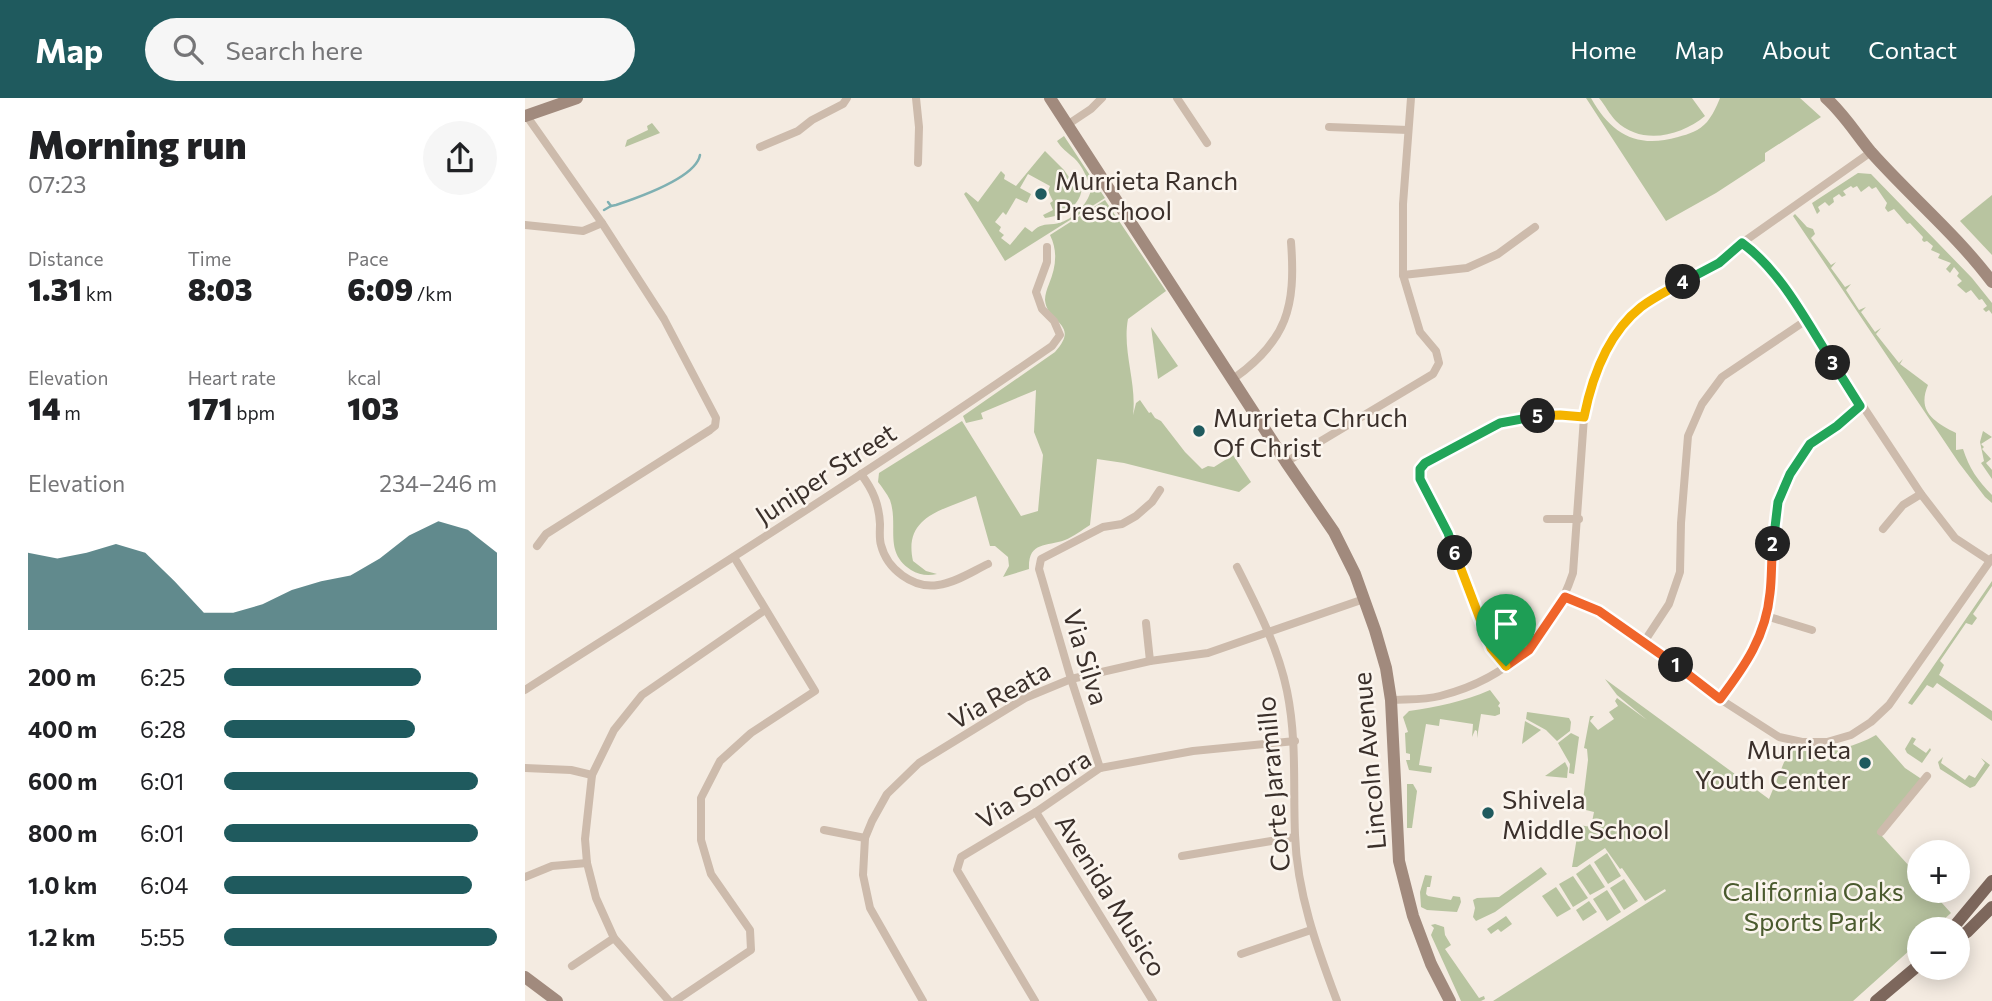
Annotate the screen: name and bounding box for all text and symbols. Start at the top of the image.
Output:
search box [145,18,635,81]
text: Map [35,29,103,70]
icon: search [169,30,207,68]
text: Search here [225,34,363,65]
text: Home [1571,35,1637,64]
text: Map [1675,35,1724,64]
text: About [1762,35,1830,64]
text: Contact [1868,35,1957,64]
text: Morning run [28,120,247,167]
button: share [423,121,497,195]
place label: Murrieta Ranch Preschool [1055,164,1238,225]
text: 07:23 [28,170,86,198]
marker: Murrieta Ranch Preschool [1033,186,1049,202]
text: Distance [28,247,104,270]
text: Time [188,247,231,270]
text: Pace [347,247,389,270]
pin: 4 [1665,264,1701,300]
text: 1.31 [28,270,82,307]
text: 8:03 [188,270,252,307]
text: 6:09 [347,270,413,307]
text: 4 [1677,270,1688,293]
text: km [82,282,113,305]
text: /km [413,282,452,305]
pin: 3 [1815,345,1851,380]
text: 3 [1827,351,1838,374]
text: Elevation [28,366,108,389]
text: Heart rate [188,366,276,389]
text: kcal [347,366,381,389]
text: 14 [28,389,61,426]
text: 171 [188,389,233,426]
text: 103 [347,389,399,426]
pin: 5 [1521,398,1555,434]
text: m [61,401,81,424]
text: bpm [233,401,275,424]
place label: Murrieta Chruch Of Christ [1213,401,1408,462]
text: 5 [1532,404,1543,427]
street label: Juniper Street [749,416,901,530]
marker: Murrieta Chruch Of Christ [1191,423,1207,439]
text: Elevation [28,469,125,497]
text: 234–246 m [379,469,497,497]
pin: 2 [1755,526,1791,562]
text: 2 [1767,532,1778,555]
pin: 6 [1437,536,1473,570]
text: 6 [1449,541,1460,564]
pin [1476,594,1536,666]
street label: Via Silva [1058,605,1116,709]
icon: arrive [1487,605,1525,643]
pin: 1 [1659,648,1693,682]
street label: Via Reata [943,653,1055,735]
text: 1 [1671,653,1680,676]
text: 200 m [28,663,96,691]
text: 6:25 [140,663,185,691]
street label: Lincoln Avenue [1345,671,1391,851]
street label: Corte Jaramillo [1249,695,1295,873]
text: 400 m [28,715,97,743]
text: 6:28 [140,715,186,743]
place label: Murrieta Youth Center [1695,733,1851,794]
street label: Via Sonora [970,742,1096,834]
marker: Murrieta Youth Center [1857,755,1873,771]
text: 600 m [28,767,97,795]
text: 6:01 [140,767,184,795]
place label: Shivela Middle School [1502,783,1670,844]
marker: Shivela Middle School [1480,805,1496,821]
street label: Avenida Musico [1050,808,1174,982]
text: 800 m [28,819,97,847]
text: 6:01 [140,819,184,847]
map controls [1907,840,1970,980]
button: + [1907,840,1970,903]
text: 1.0 km [28,871,97,899]
text: 6:04 [140,871,188,899]
park label: California Oaks Sports Park [1722,875,1904,936]
button: − [1907,917,1970,980]
text: 1.2 km [28,923,95,951]
text: 5:55 [140,923,185,951]

